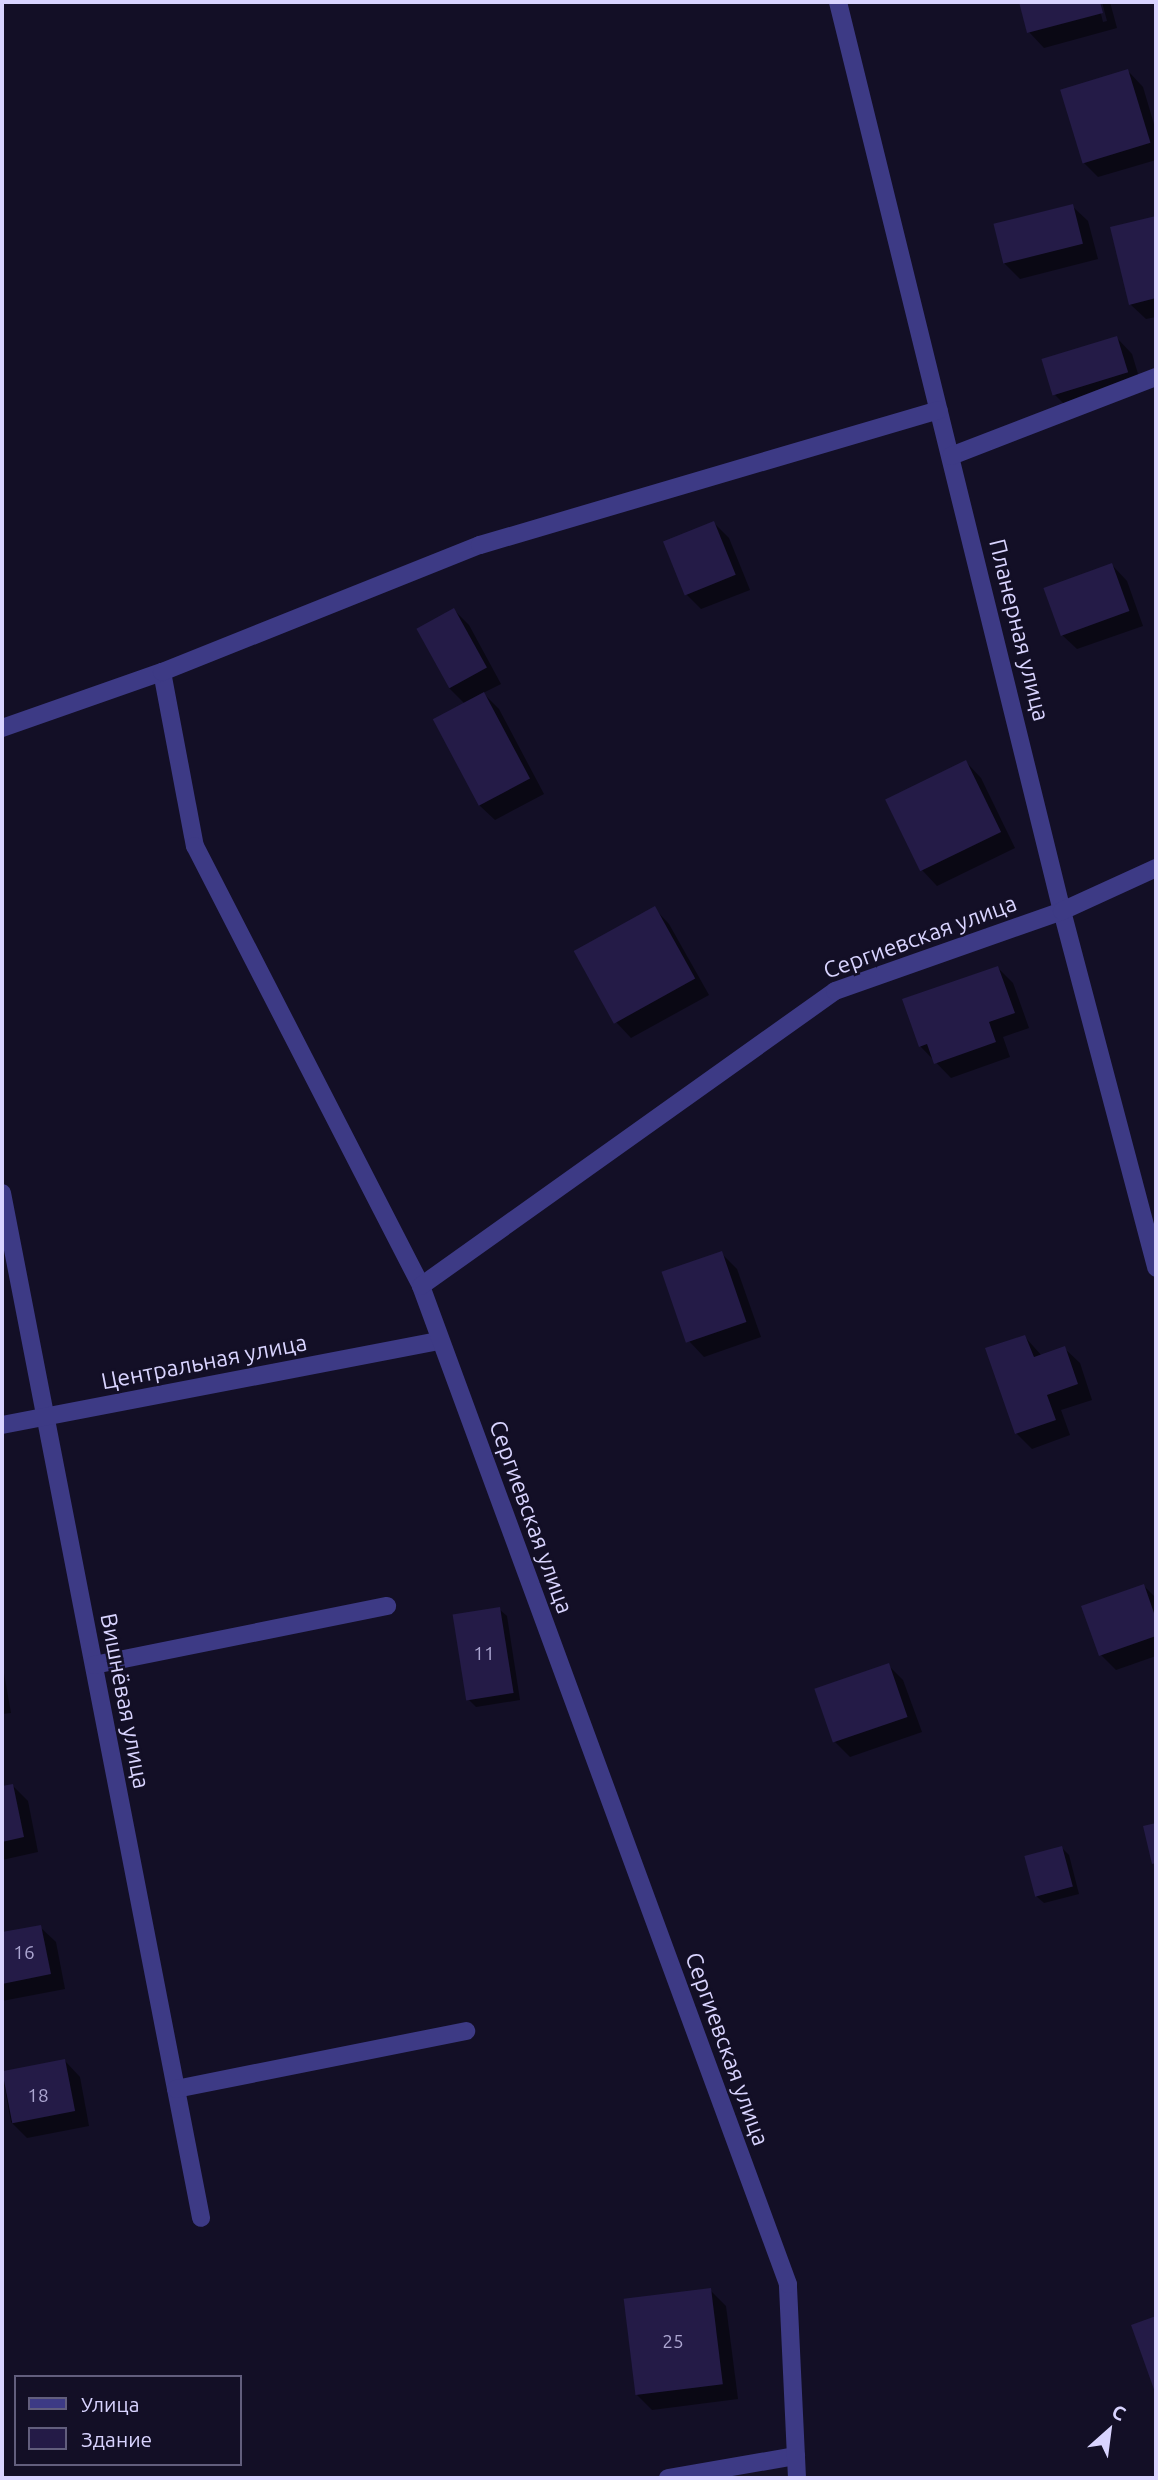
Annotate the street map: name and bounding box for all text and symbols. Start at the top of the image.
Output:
street label: Планерная улица [983,536,1055,724]
street label: Сергиевская улица [820,889,1020,985]
street label: Центральная улица [99,1329,309,1395]
street label: Сергиевская улица [483,1417,579,1617]
street label: Вишнёвая улица [94,1611,156,1791]
house number: 11 [473,1643,495,1665]
house number: 16 [13,1942,35,1964]
street label: Сергиевская улица [679,1949,775,2149]
house number: 18 [27,2085,49,2107]
house number: 25 [662,2331,684,2353]
legend [14,2375,242,2466]
text: Улица [81,2392,139,2416]
north arrow [1074,2396,1144,2466]
text: С [1108,2400,1129,2425]
text: Здание [81,2427,152,2451]

